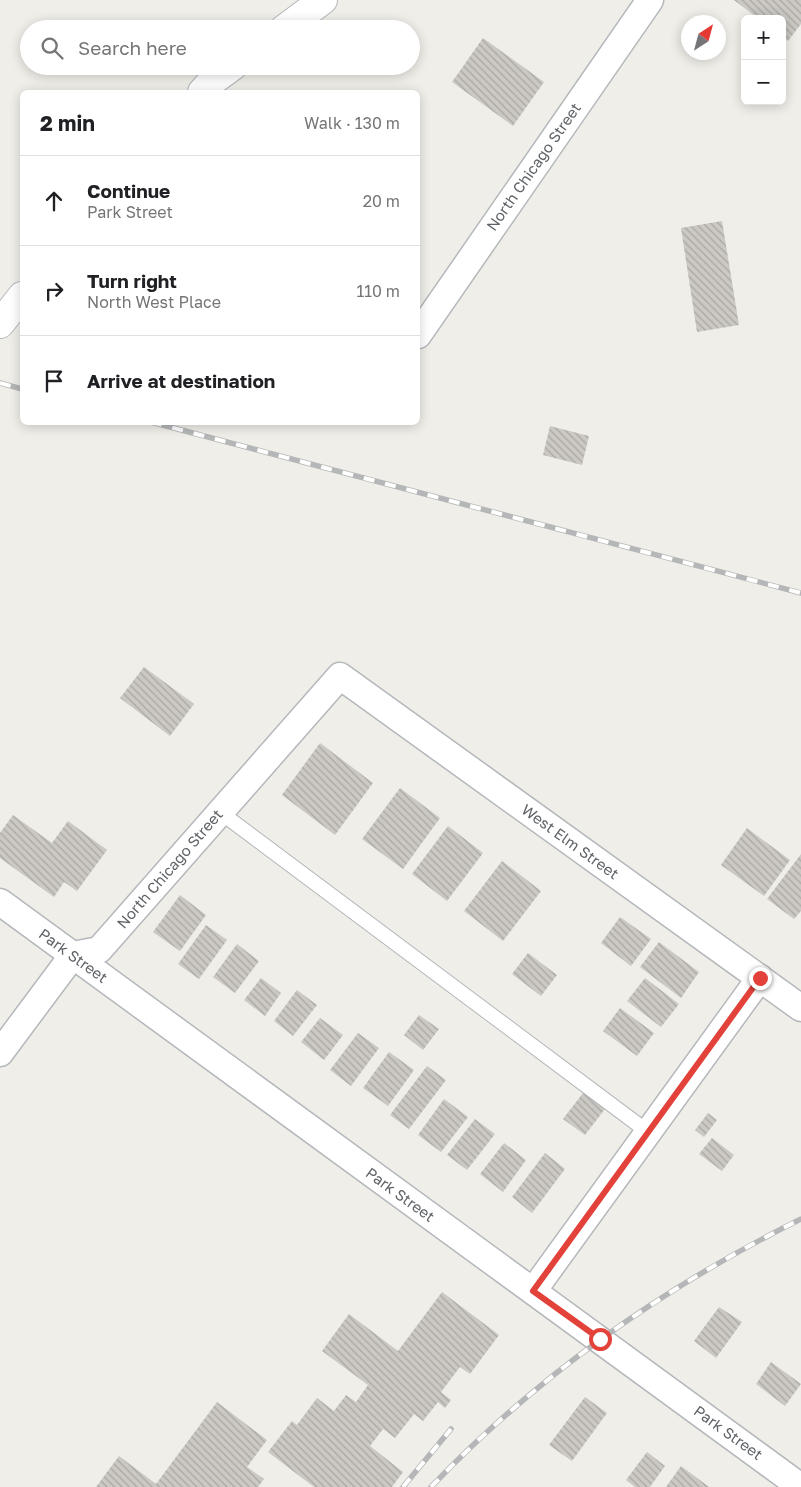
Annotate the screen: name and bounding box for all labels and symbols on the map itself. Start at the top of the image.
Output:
north arrow [681,15,726,60]
street label: North Chicago Street [482,99,584,234]
street label: West Elm Street [519,800,623,882]
street label: North Chicago Street [113,805,226,932]
street label: Park Street [36,924,111,986]
route end [749,967,772,990]
street label: Park Street [363,1163,438,1225]
route start [589,1328,612,1351]
street label: Park Street [691,1401,766,1463]

